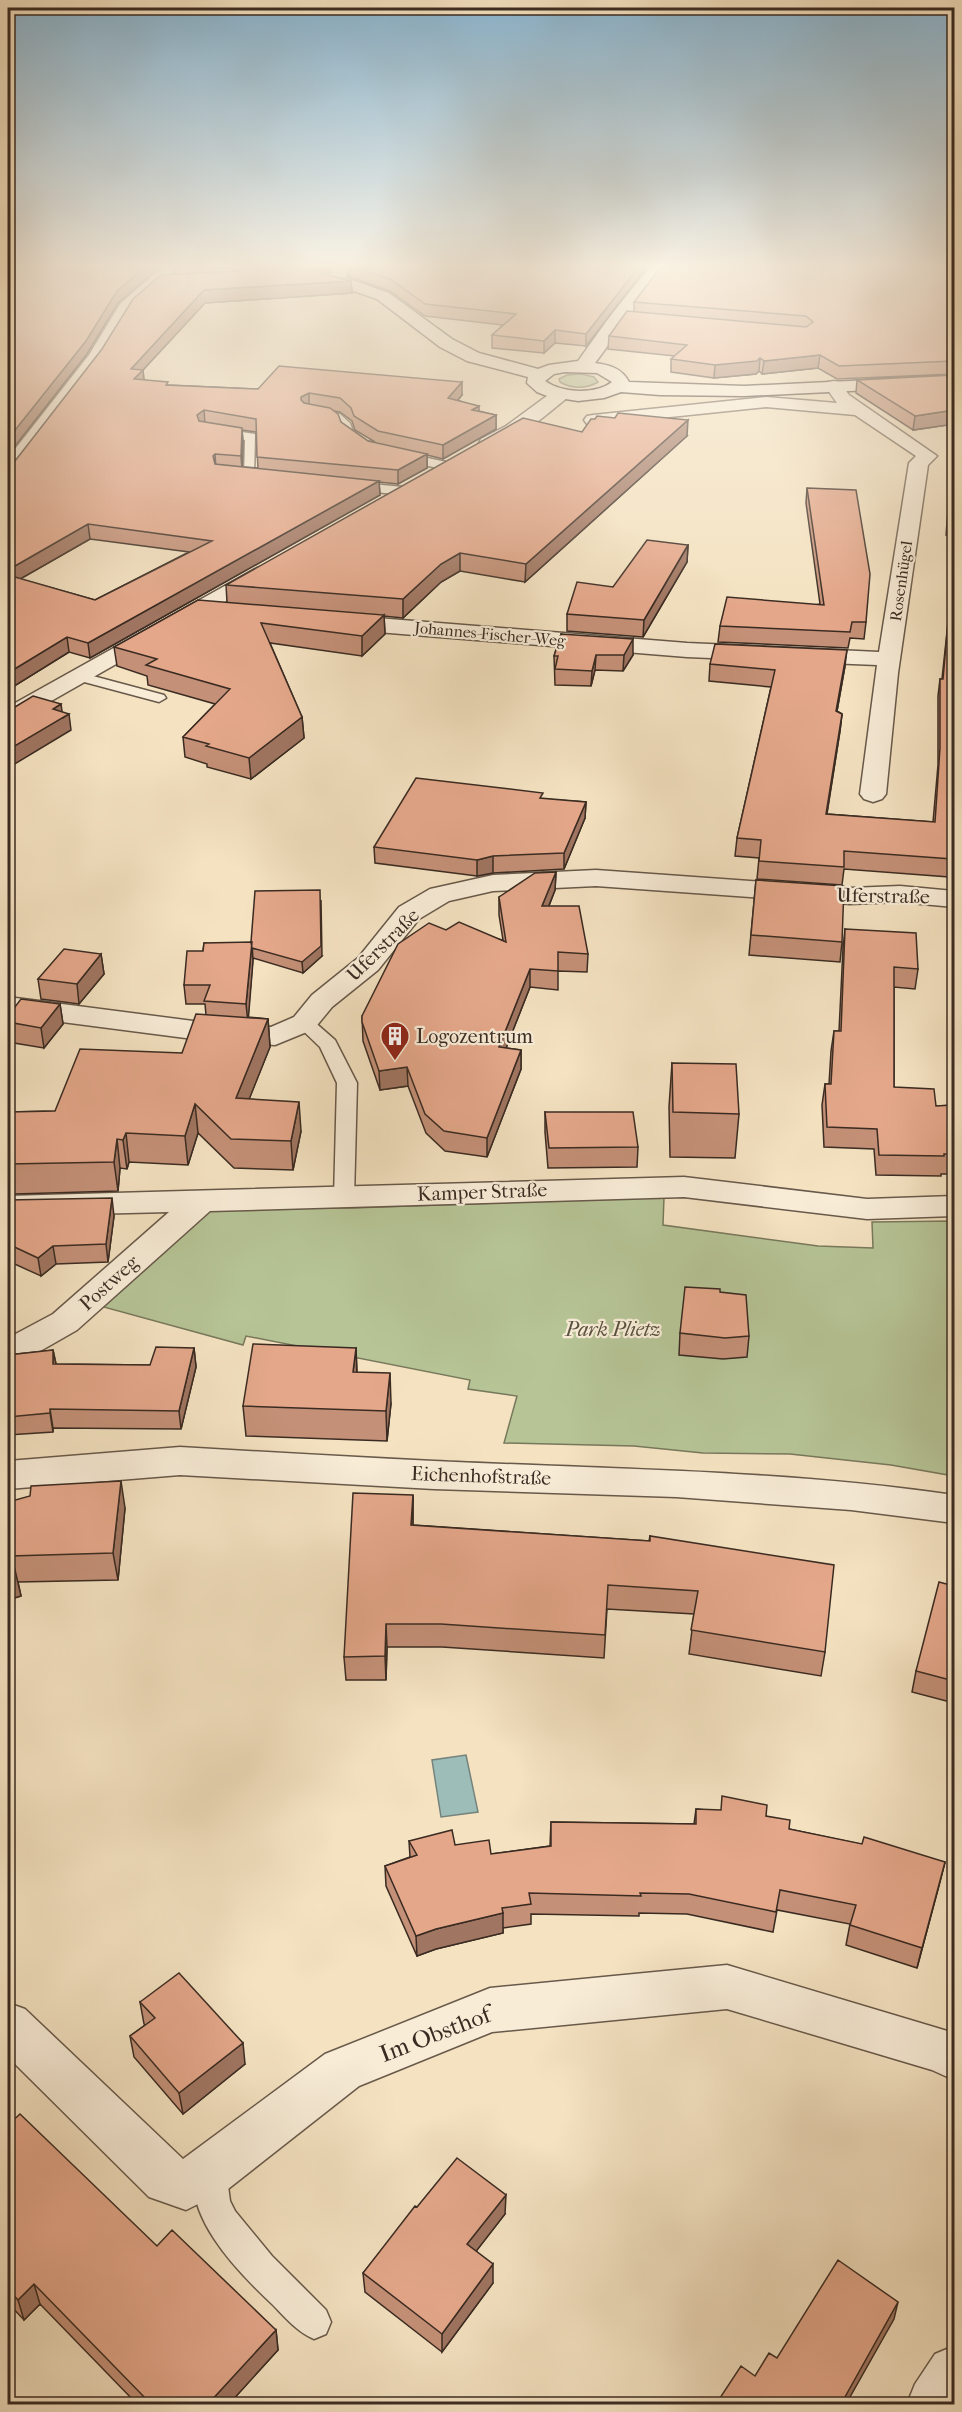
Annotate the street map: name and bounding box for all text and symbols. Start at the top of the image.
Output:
street label: Rosenhügel [886,539,916,623]
street label: Johannes-Fischer-Weg [412,618,567,650]
street label: Uferstraße [836,884,930,908]
street label: Uferstraße [342,904,424,986]
building icon: Logozentrum [379,1020,411,1062]
place label: Logozentrum [416,1025,533,1048]
street label: Kamper Straße [417,1178,548,1206]
street label: Postweg [75,1250,143,1315]
park label: Park Plietz [564,1318,661,1341]
street label: Eichenhofstraße [411,1462,552,1490]
street label: Im Obsthof [375,1998,499,2068]

